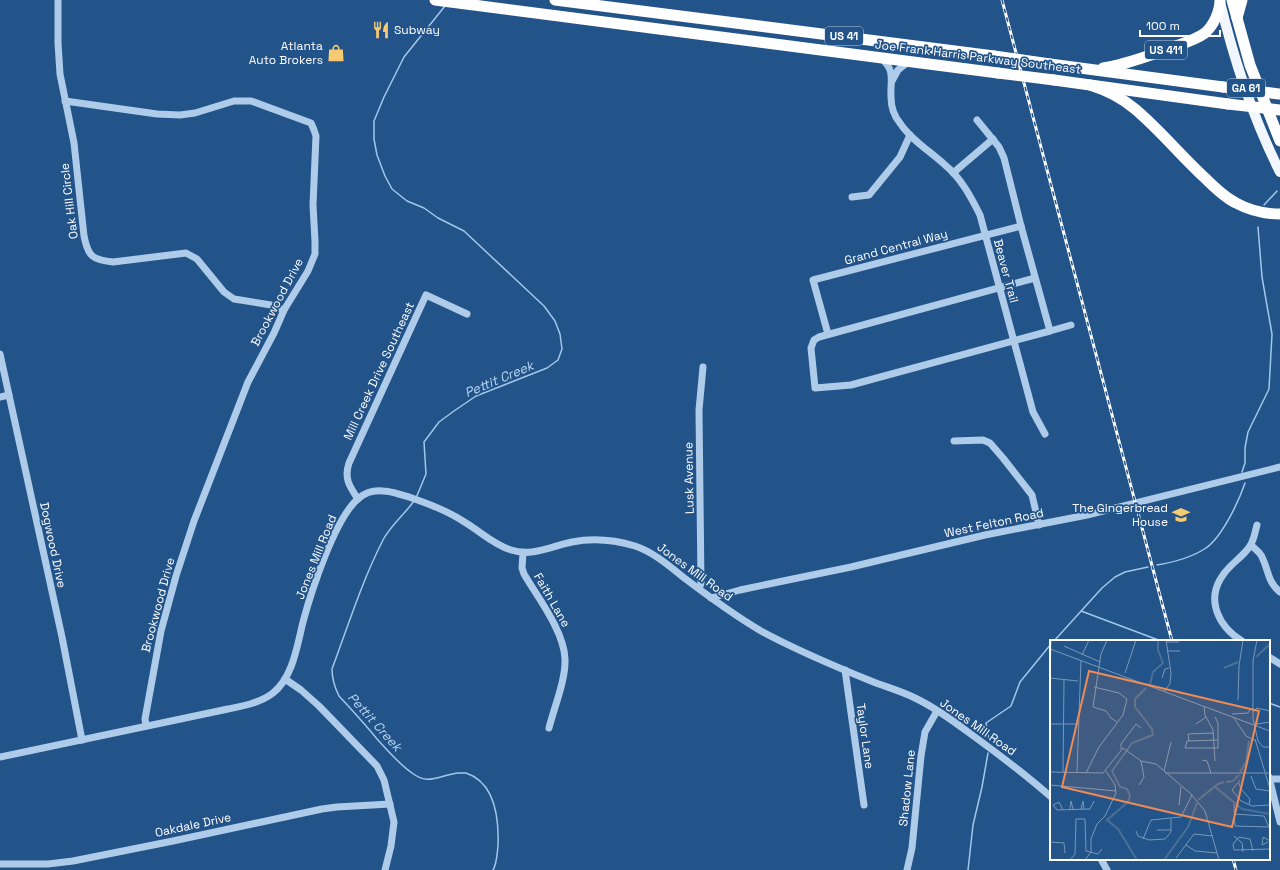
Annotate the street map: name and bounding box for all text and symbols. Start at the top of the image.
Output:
scale bar [1140,12,1220,38]
text: 100 m [1146,18,1180,34]
restaurant icon: Subway [371,20,391,40]
place label: Subway [394,22,440,38]
road number: US 41 [825,27,863,45]
street label: Joe Frank Harris Parkway Southeast [874,36,1082,78]
place label: Atlanta Auto Brokers [249,38,323,68]
road number: US 411 [1145,41,1187,59]
shop icon: Atlanta Auto Brokers [326,43,346,63]
road number: GA 61 [1227,79,1265,97]
street label: Oak Hill Circle [56,162,82,240]
street label: Grand Central Way [843,225,949,269]
street label: Beaver Trail [990,237,1022,305]
street label: Brookwood Drive [247,255,307,349]
street label: Mill Creek Drive Southeast [340,299,418,443]
water label: Pettit Creek [462,356,538,401]
street label: Lusk Avenue [680,442,698,514]
place label: The Gingerbread House [1072,500,1168,530]
street label: Dogwood Drive [36,501,70,589]
street label: West Felton Road [943,505,1045,541]
school or university icon: The Gingerbread House [1171,505,1191,525]
street label: Jones Mill Road [292,512,340,602]
street label: Jones Mill Road [654,539,736,605]
street label: Brookwood Drive [138,556,178,654]
street label: Faith Lane [530,570,574,630]
inset map [1050,640,1270,860]
water label: Pettit Creek [344,689,407,756]
street label: Jones Mill Road [937,695,1019,759]
street label: Taylor Lane [852,702,878,770]
street label: Shadow Lane [895,749,919,827]
street label: Oakdale Drive [153,809,233,841]

